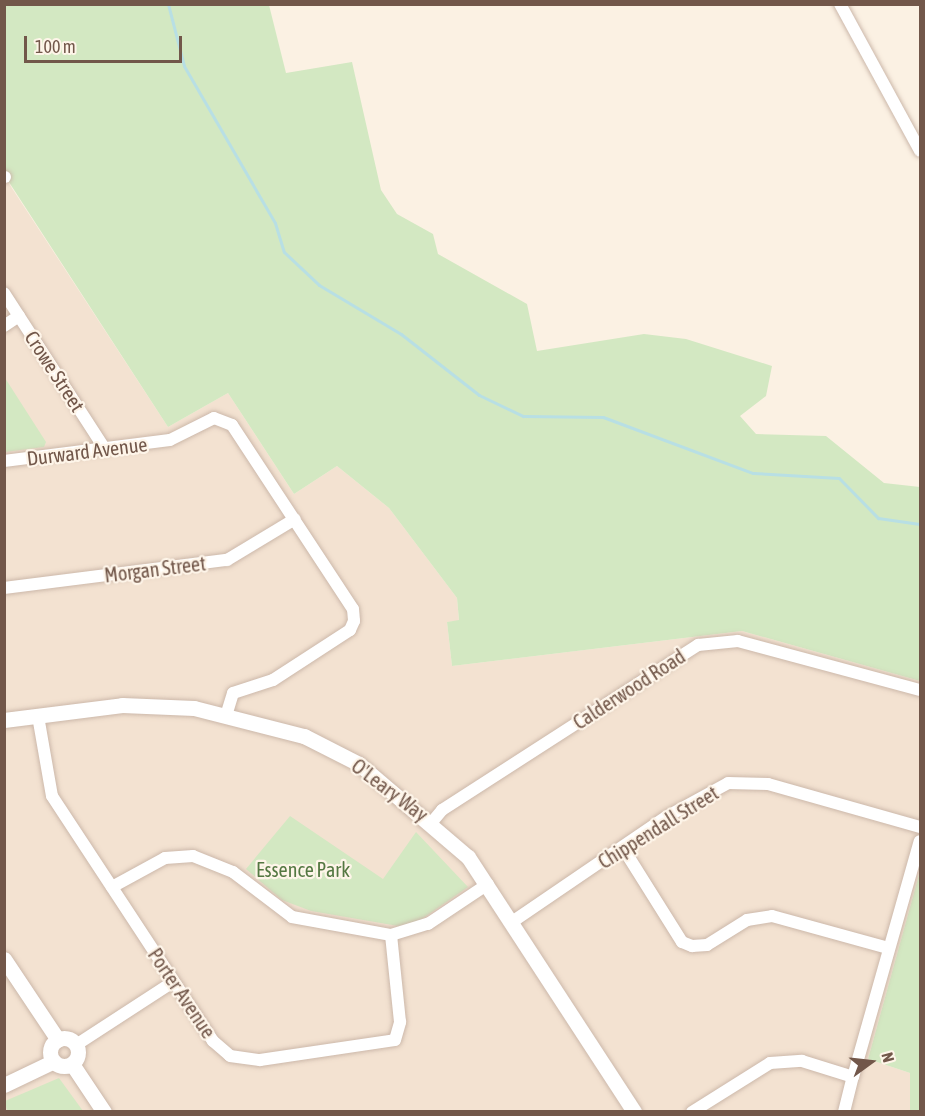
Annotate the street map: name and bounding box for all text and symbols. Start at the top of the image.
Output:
scale bar [27,24,184,62]
text: 100 m [35,36,76,57]
street label: Crowe Street [20,326,90,416]
street label: Durward Avenue [25,432,149,470]
street label: Morgan Street [103,551,207,587]
street label: Calderwood Road [568,644,690,734]
street label: O'Leary Way [347,754,433,826]
street label: Chippendall Street [594,781,722,873]
park label: Essence Park [256,857,350,881]
street label: Porter Avenue [143,943,221,1043]
north arrow [841,1032,901,1092]
text: N [878,1050,898,1064]

